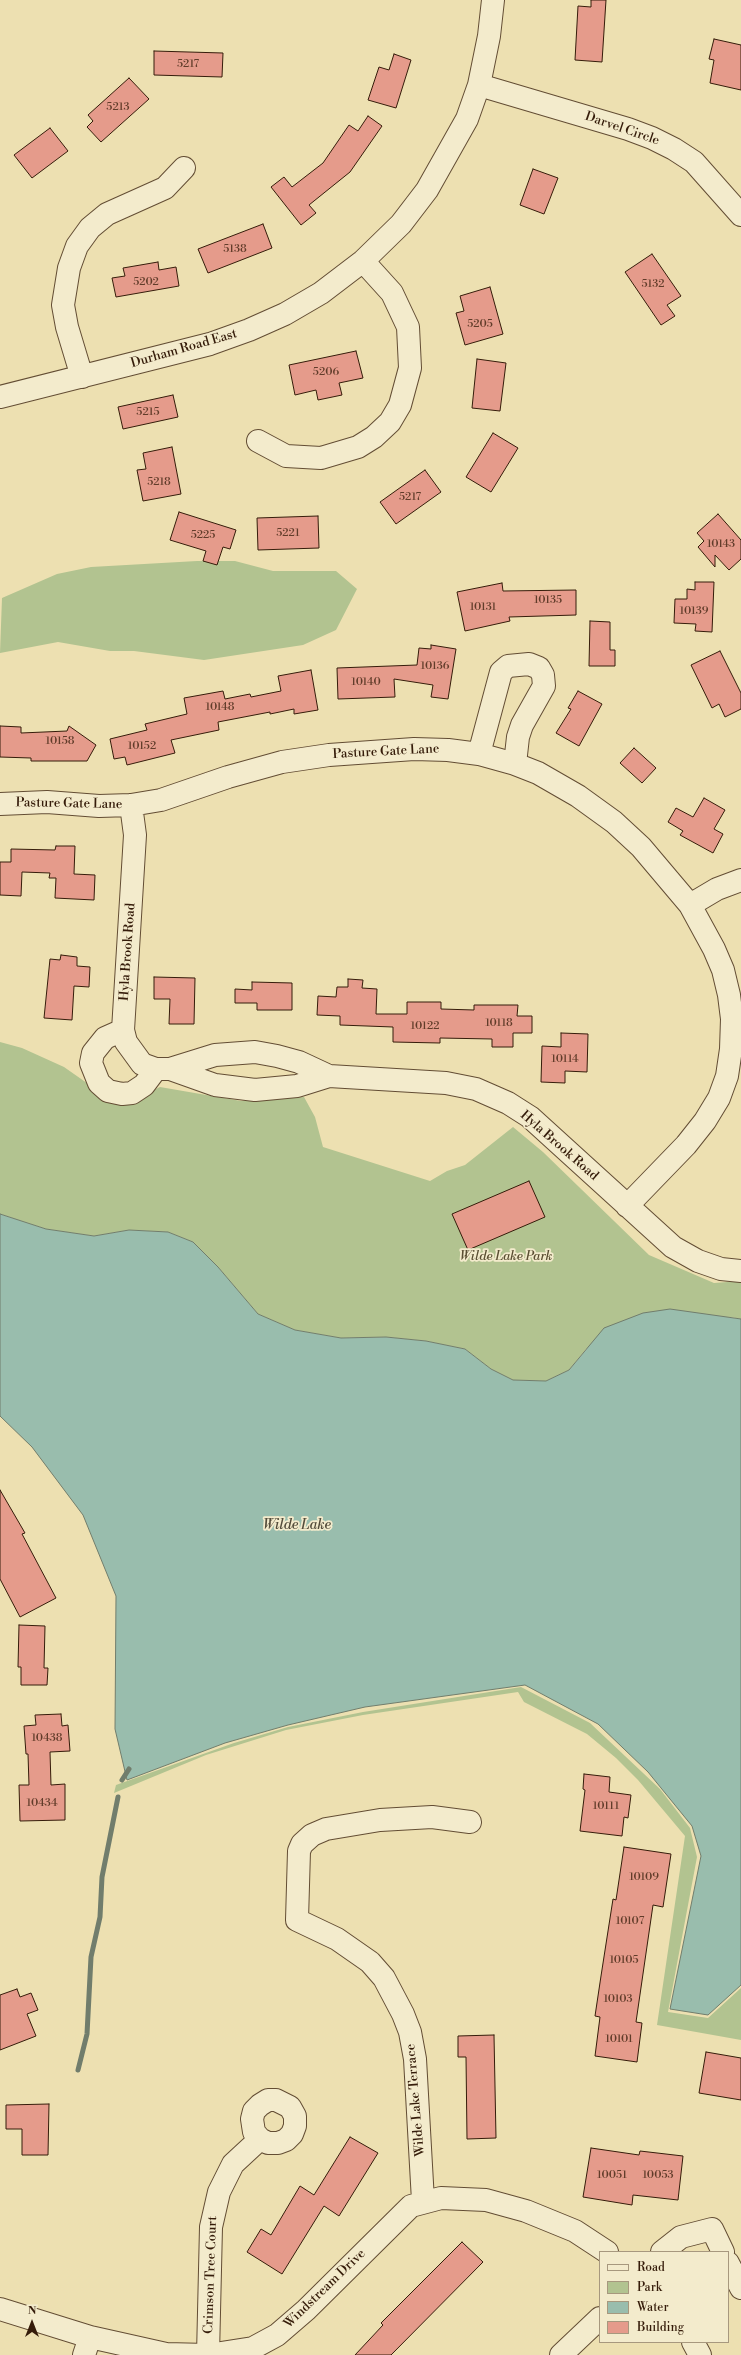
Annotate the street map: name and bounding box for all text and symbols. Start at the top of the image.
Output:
house number: 5217 [177,57,199,71]
house number: 5213 [106,100,130,114]
street label: Darvel Circle [583,109,661,149]
house number: 5138 [223,242,247,256]
house number: 5202 [133,275,159,289]
house number: 5132 [641,277,665,291]
house number: 5205 [467,317,493,331]
street label: Durham Road East [129,326,239,372]
house number: 5206 [313,365,339,379]
house number: 5215 [136,405,160,419]
house number: 5218 [147,475,171,489]
house number: 5217 [399,490,421,504]
house number: 5221 [276,526,300,540]
house number: 5225 [191,528,215,542]
house number: 10143 [707,537,735,551]
house number: 10135 [534,593,562,607]
house number: 10131 [470,600,496,614]
house number: 10139 [680,604,708,618]
house number: 10136 [421,659,449,673]
house number: 10140 [351,675,381,689]
house number: 10148 [206,700,234,714]
house number: 10158 [46,734,74,748]
house number: 10152 [128,739,156,753]
street label: Pasture Gate Lane [332,741,440,763]
street label: Pasture Gate Lane [15,795,123,813]
street label: Hyla Brook Road [117,902,139,1002]
house number: 10118 [485,1016,513,1030]
house number: 10122 [411,1019,439,1033]
house number: 10114 [551,1052,579,1066]
street label: Hyla Brook Road [517,1108,601,1184]
park label: Wilde Lake Park [460,1249,552,1265]
water label: Wilde Lake [263,1518,331,1534]
house number: 10438 [31,1731,63,1745]
house number: 10434 [26,1796,58,1810]
house number: 10111 [593,1799,619,1813]
house number: 10109 [629,1870,659,1884]
house number: 10107 [616,1914,644,1928]
house number: 10105 [609,1953,639,1967]
house number: 10103 [603,1992,633,2006]
house number: 10101 [605,2032,633,2046]
street label: Wilde Lake Terrace [403,2043,429,2157]
house number: 10051 [597,2168,627,2182]
house number: 10053 [642,2168,674,2182]
street label: Crimson Tree Court [201,2216,221,2334]
street label: Windstream Drive [281,2246,369,2332]
legend [599,2251,729,2343]
text: Road [637,2260,665,2275]
text: Park [637,2280,662,2295]
text: Water [637,2300,669,2315]
north arrow [12,2303,52,2343]
text: N [28,2304,36,2318]
text: Building [637,2320,684,2335]

